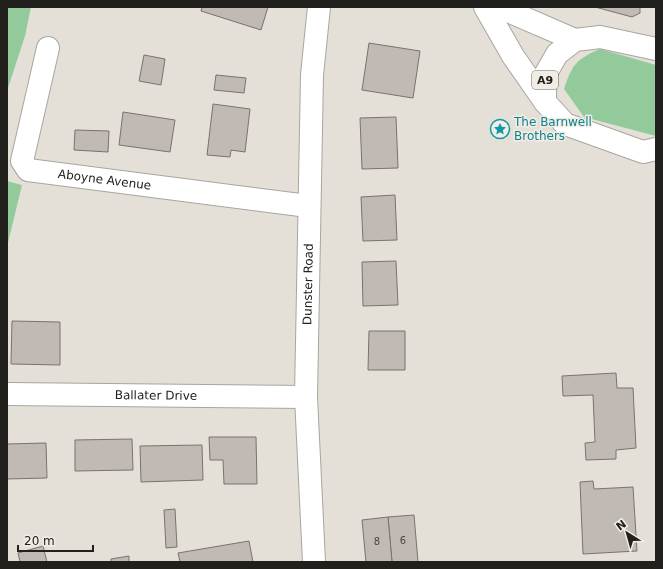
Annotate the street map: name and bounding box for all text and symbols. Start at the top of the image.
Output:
road number: A9 [532,71,558,89]
place label: The Barnwell Brothers [513,115,592,143]
place icon: The Barnwell Brothers [489,118,511,140]
street label: Aboyne Avenue [57,167,152,193]
street label: Dunster Road [300,243,316,325]
street label: Ballater Drive [115,388,197,403]
north arrow [607,513,647,553]
text: N [614,517,629,533]
scale bar [18,527,93,553]
text: 20 m [24,534,55,548]
house number: 6 [400,535,406,546]
house number: 8 [374,536,380,547]

